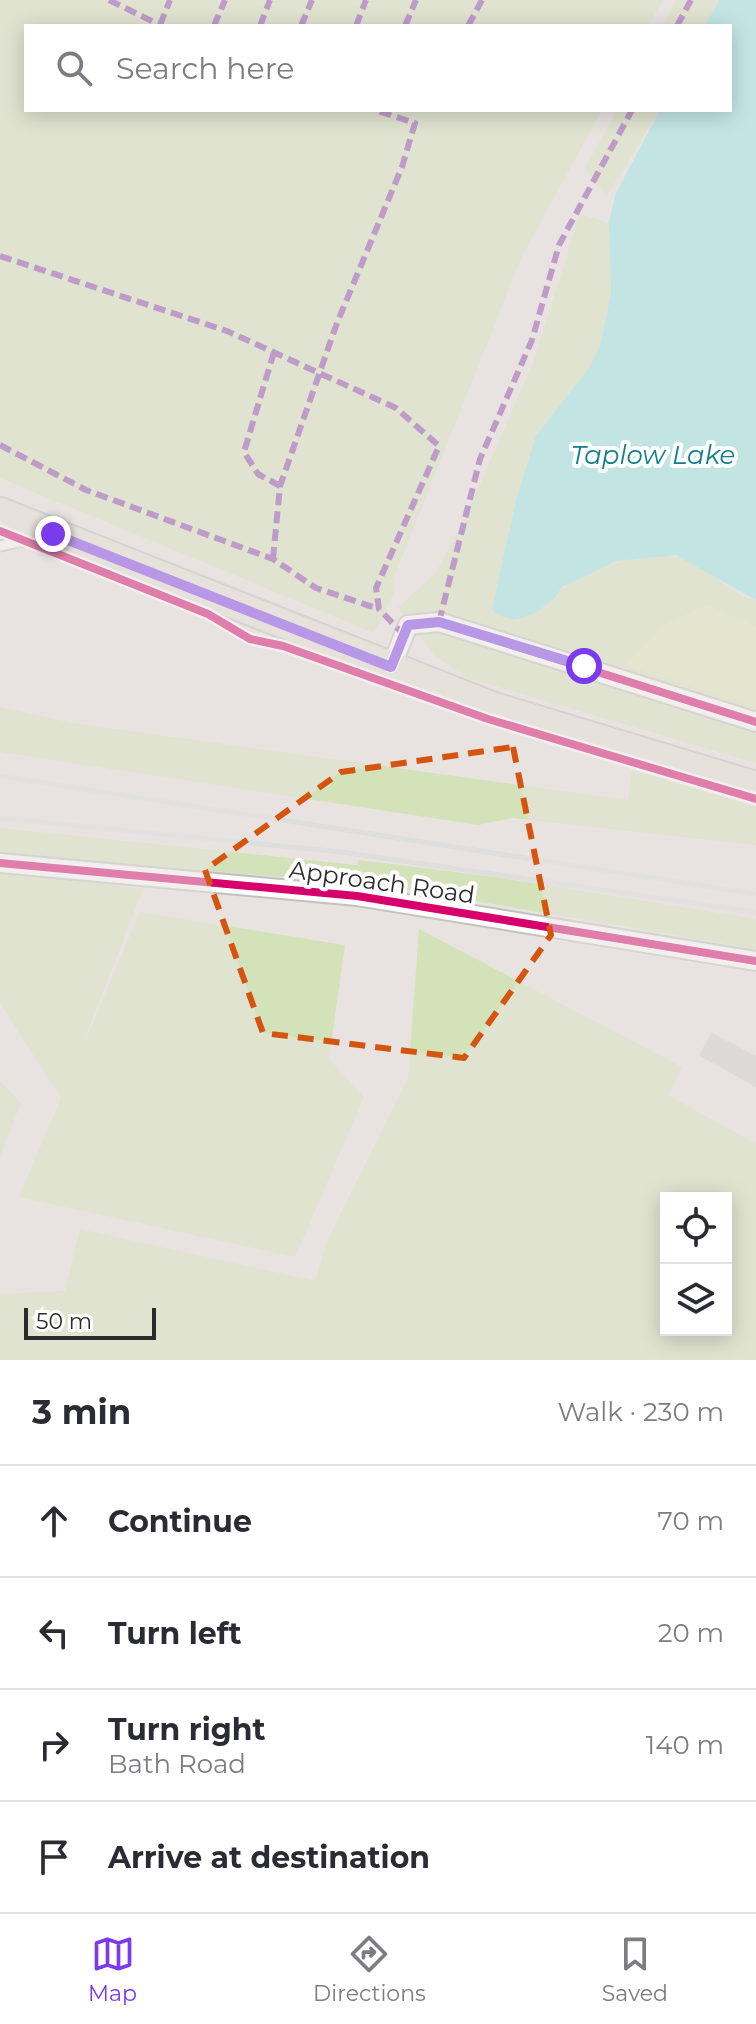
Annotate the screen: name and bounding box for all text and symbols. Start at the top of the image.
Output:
search box [24,24,732,112]
icon: search [52,46,96,90]
text: Search here [116,50,294,87]
water label: Taplow Lake [571,439,735,471]
route end [35,516,71,552]
route start [566,648,602,684]
street label: Approach Road [287,855,477,909]
map controls [660,1192,732,1336]
button: locate [660,1192,732,1264]
button: layers [660,1264,732,1336]
scale bar [24,1304,156,1340]
text: 50 m [36,1308,92,1335]
text: 3 min [32,1391,131,1433]
text: Walk · 230 m [557,1396,724,1428]
icon: ahead [32,1499,76,1543]
text: Continue [108,1503,252,1540]
text: 70 m [658,1505,724,1537]
icon: left [32,1611,76,1655]
text: Turn left [108,1615,241,1652]
text: 20 m [658,1617,724,1649]
text: Turn right [108,1711,265,1748]
icon: right [32,1723,76,1767]
text: 140 m [646,1729,724,1761]
text: Bath Road [108,1748,246,1780]
icon: arrive [32,1835,76,1879]
text: Arrive at destination [108,1839,430,1876]
tab: Map [88,1932,137,2007]
tab: Directions [313,1932,426,2007]
tab: Saved [602,1932,668,2007]

